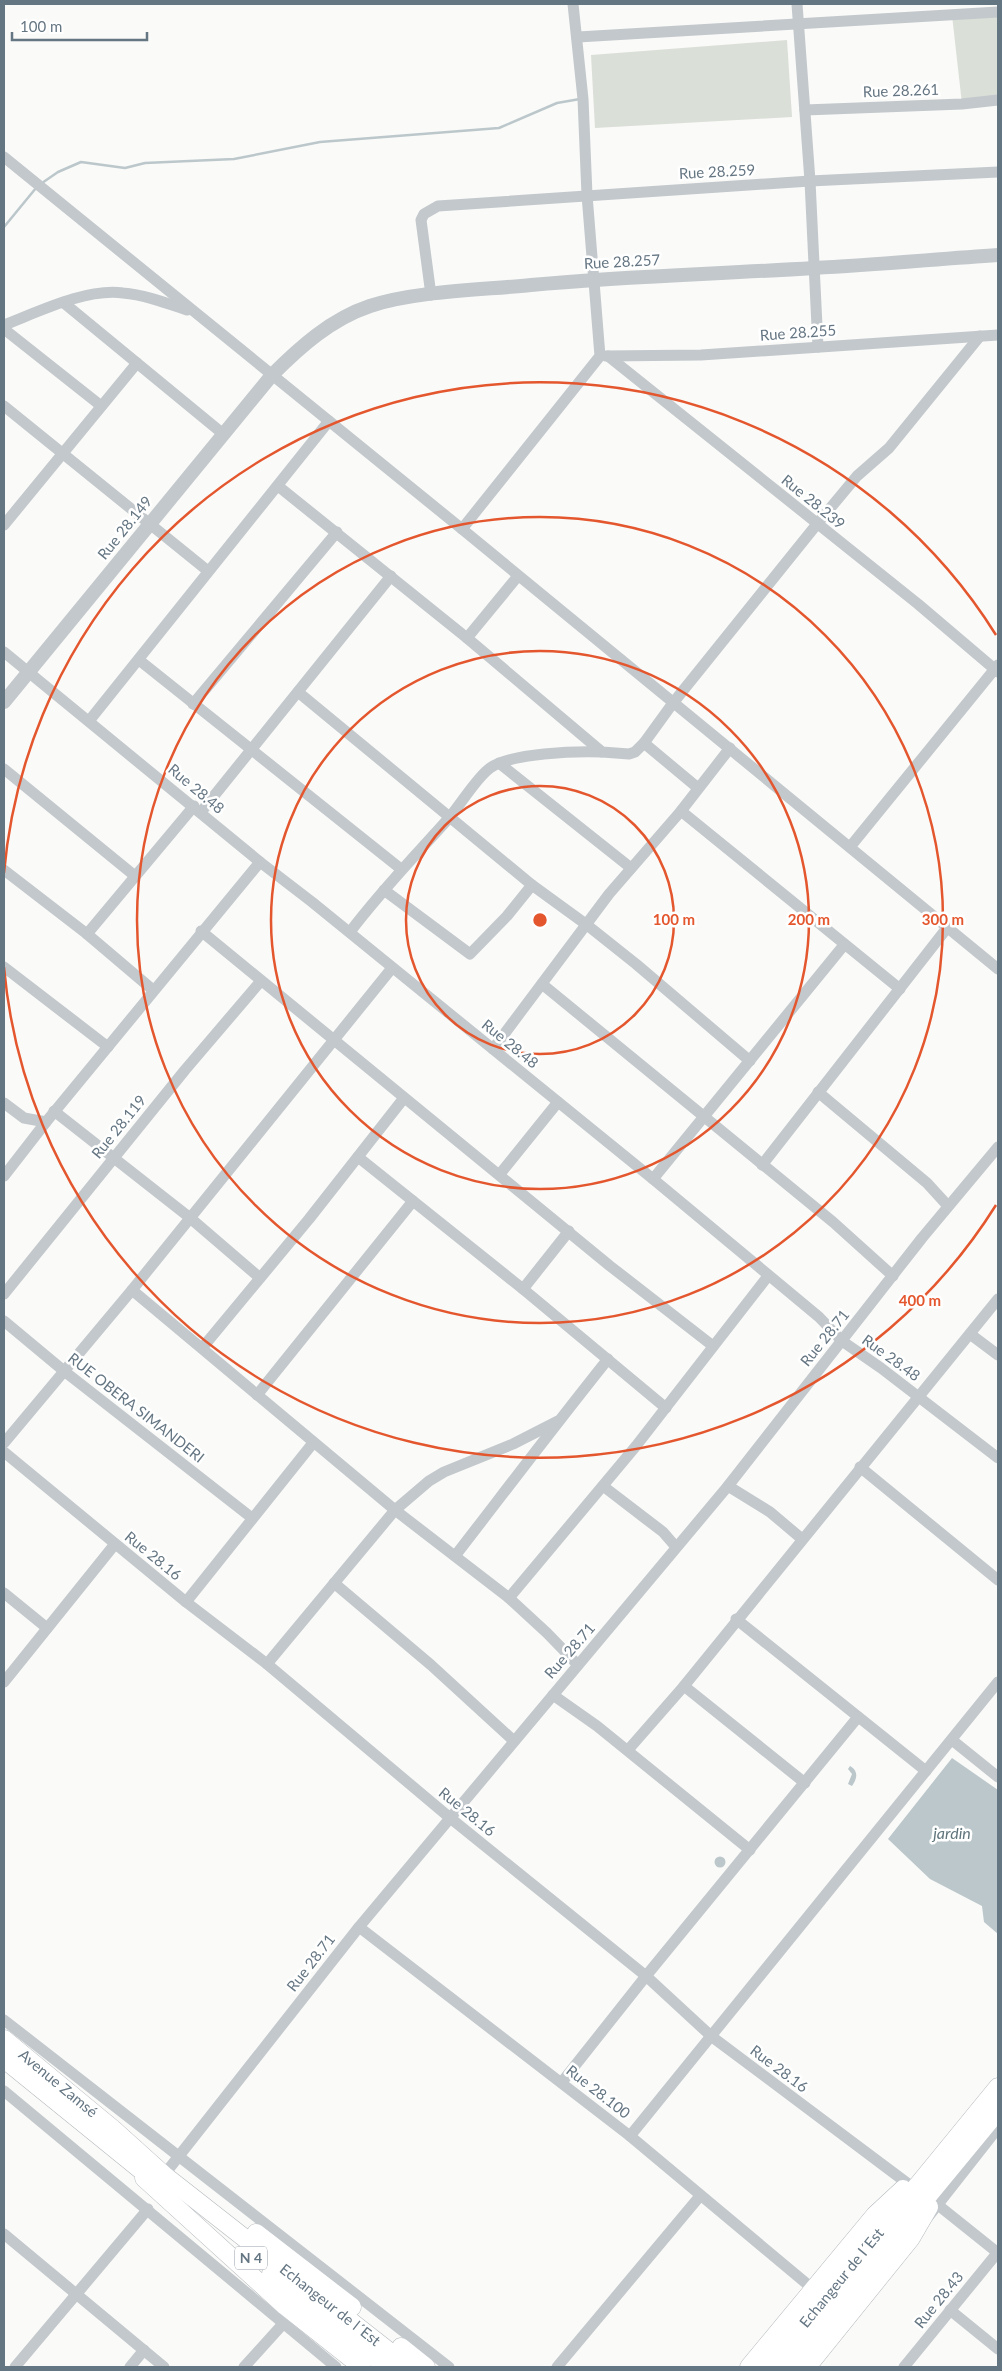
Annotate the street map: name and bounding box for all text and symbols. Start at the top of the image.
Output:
scale bar [12,10,148,42]
text: 100 m [20,17,62,35]
street label: Rue 28.261 [863,80,939,100]
street label: Rue 28.259 [678,160,755,182]
street label: Rue 28.257 [583,250,661,272]
street label: Rue 28.255 [759,320,837,344]
street label: Rue 28.239 [778,470,849,532]
street label: Rue 28.149 [93,492,155,563]
street label: Rue 28.48 [165,760,228,817]
text: 100 m [653,910,695,928]
text: 200 m [788,910,830,928]
text: 300 m [922,910,964,928]
centre of rings [531,911,549,929]
street label: Rue 28.48 [479,1015,543,1071]
street label: Rue 28.119 [87,1091,149,1162]
text: 400 m [899,1291,941,1309]
street label: Rue 28.71 [796,1305,852,1369]
street label: Rue 28.48 [859,1330,924,1384]
street label: RUE OBERA SIMANDERI [65,1349,208,1466]
street label: Rue 28.16 [122,1527,186,1584]
street label: Rue 28.71 [540,1619,598,1682]
street label: Rue 28.16 [436,1783,500,1840]
water label: jardin [931,1823,971,1842]
street label: Rue 28.71 [282,1930,338,1995]
street label: Rue 28.16 [747,2041,812,2096]
street label: Avenue Zamsé [16,2045,102,2121]
street label: Rue 28.100 [563,2061,634,2122]
street label: Echangeur de l´Est [795,2224,887,2331]
road number: N 4 [235,2246,267,2270]
street label: Echangeur de l´Est [277,2259,385,2350]
street label: Rue 28.43 [910,2267,966,2331]

